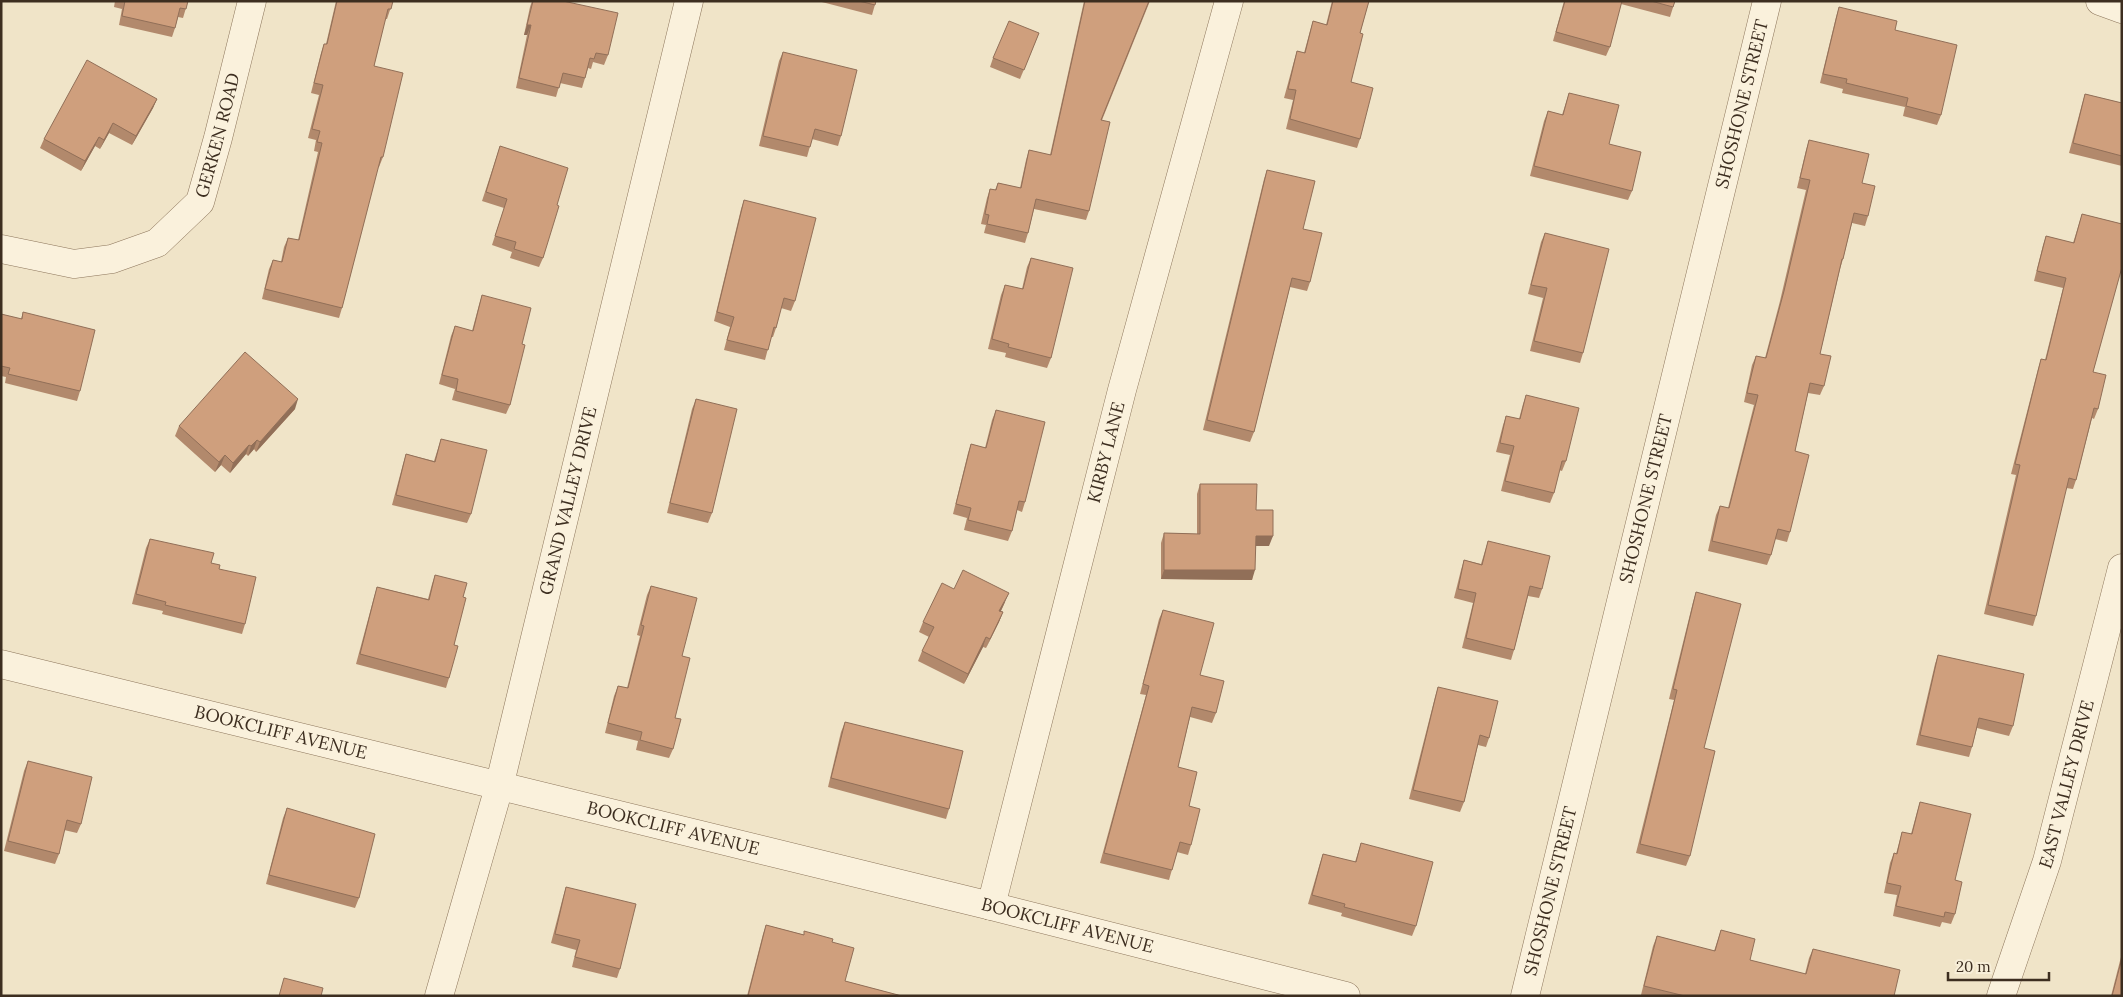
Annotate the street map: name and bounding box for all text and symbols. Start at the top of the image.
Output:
street label: SHOSHONE STREET [1710,17,1773,191]
street label: GERKEN ROAD [190,70,245,200]
street label: KIRBY LANE [1082,399,1130,505]
street label: GRAND VALLEY DRIVE [534,404,602,597]
street label: SHOSHONE STREET [1614,411,1677,585]
street label: EAST VALLEY DRIVE [2033,697,2099,871]
street label: BOOKCLIFF AVENUE [192,700,370,764]
street label: BOOKCLIFF AVENUE [585,796,762,860]
street label: SHOSHONE STREET [1518,804,1582,978]
street label: BOOKCLIFF AVENUE [979,892,1156,958]
scale bar [1948,950,2049,982]
text: 20 m [1956,957,1991,976]

